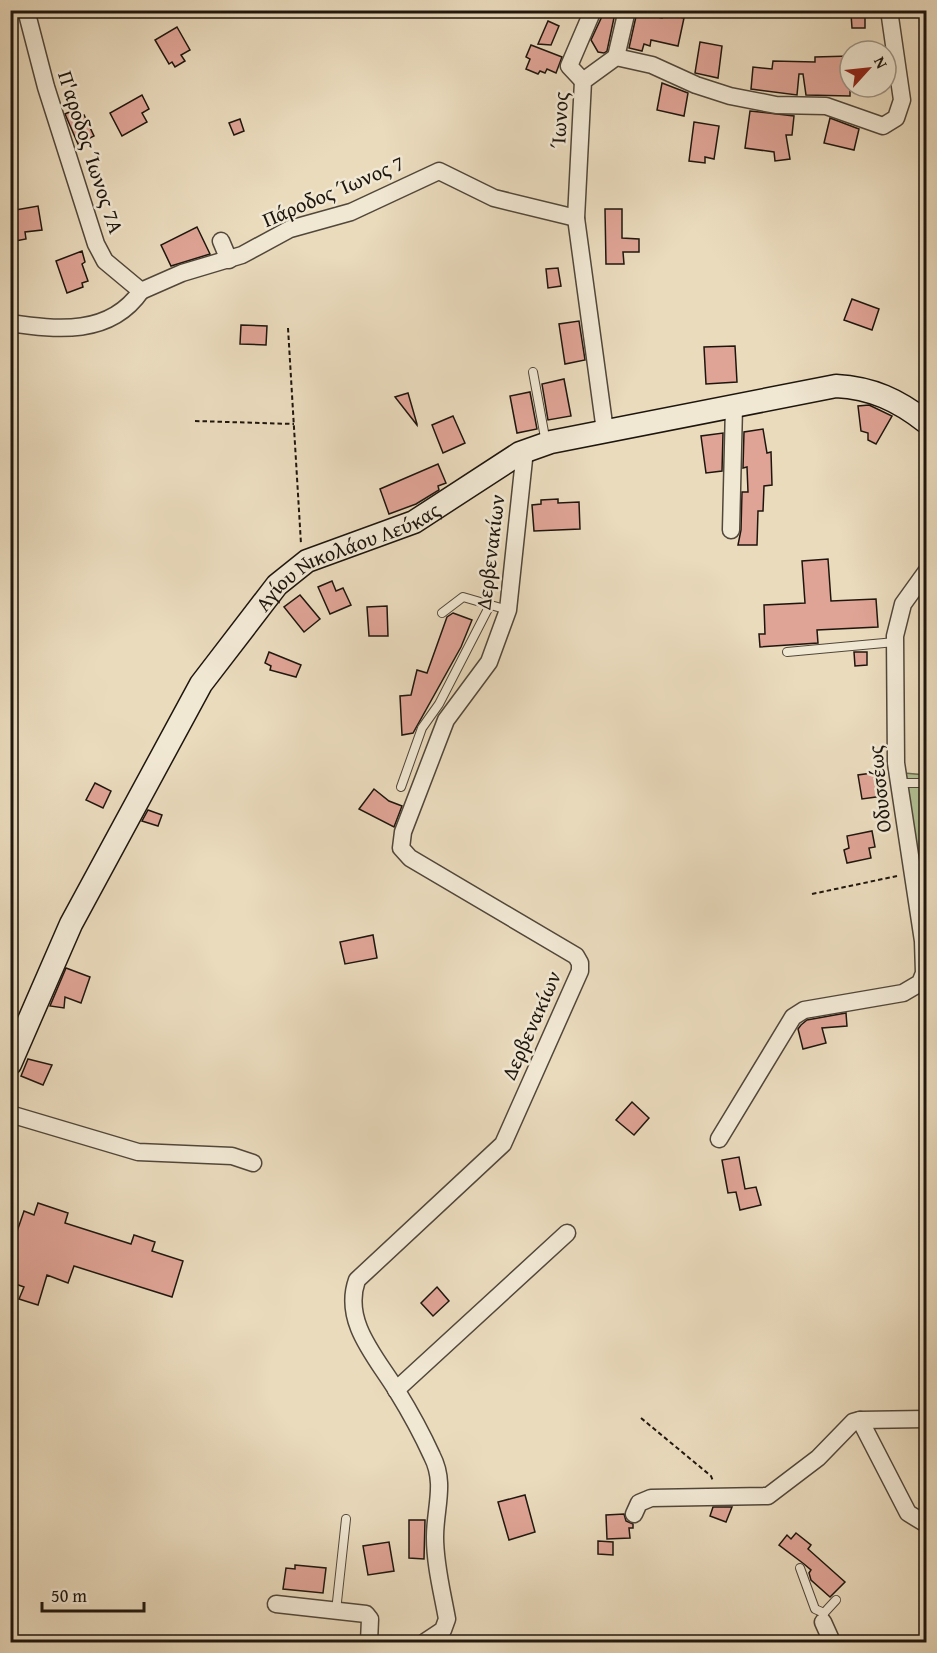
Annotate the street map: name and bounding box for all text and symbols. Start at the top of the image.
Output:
north arrow [838,39,898,99]
text: N [868,52,895,73]
street label: Π'αροδος Ίωνος 7Α [50,67,132,238]
street label: Ίωνος [542,91,576,149]
street label: Πάροδος Ίωνος 7 [257,147,409,235]
street label: Δερβενακίων [468,492,512,612]
street label: Αγίου Νικολάου Λεύκας [247,494,446,617]
street label: Οδυσσέως [859,744,899,834]
street label: Δερβενακίων [493,965,569,1084]
scale bar [42,1575,144,1613]
text: 50 m [51,1582,87,1609]

